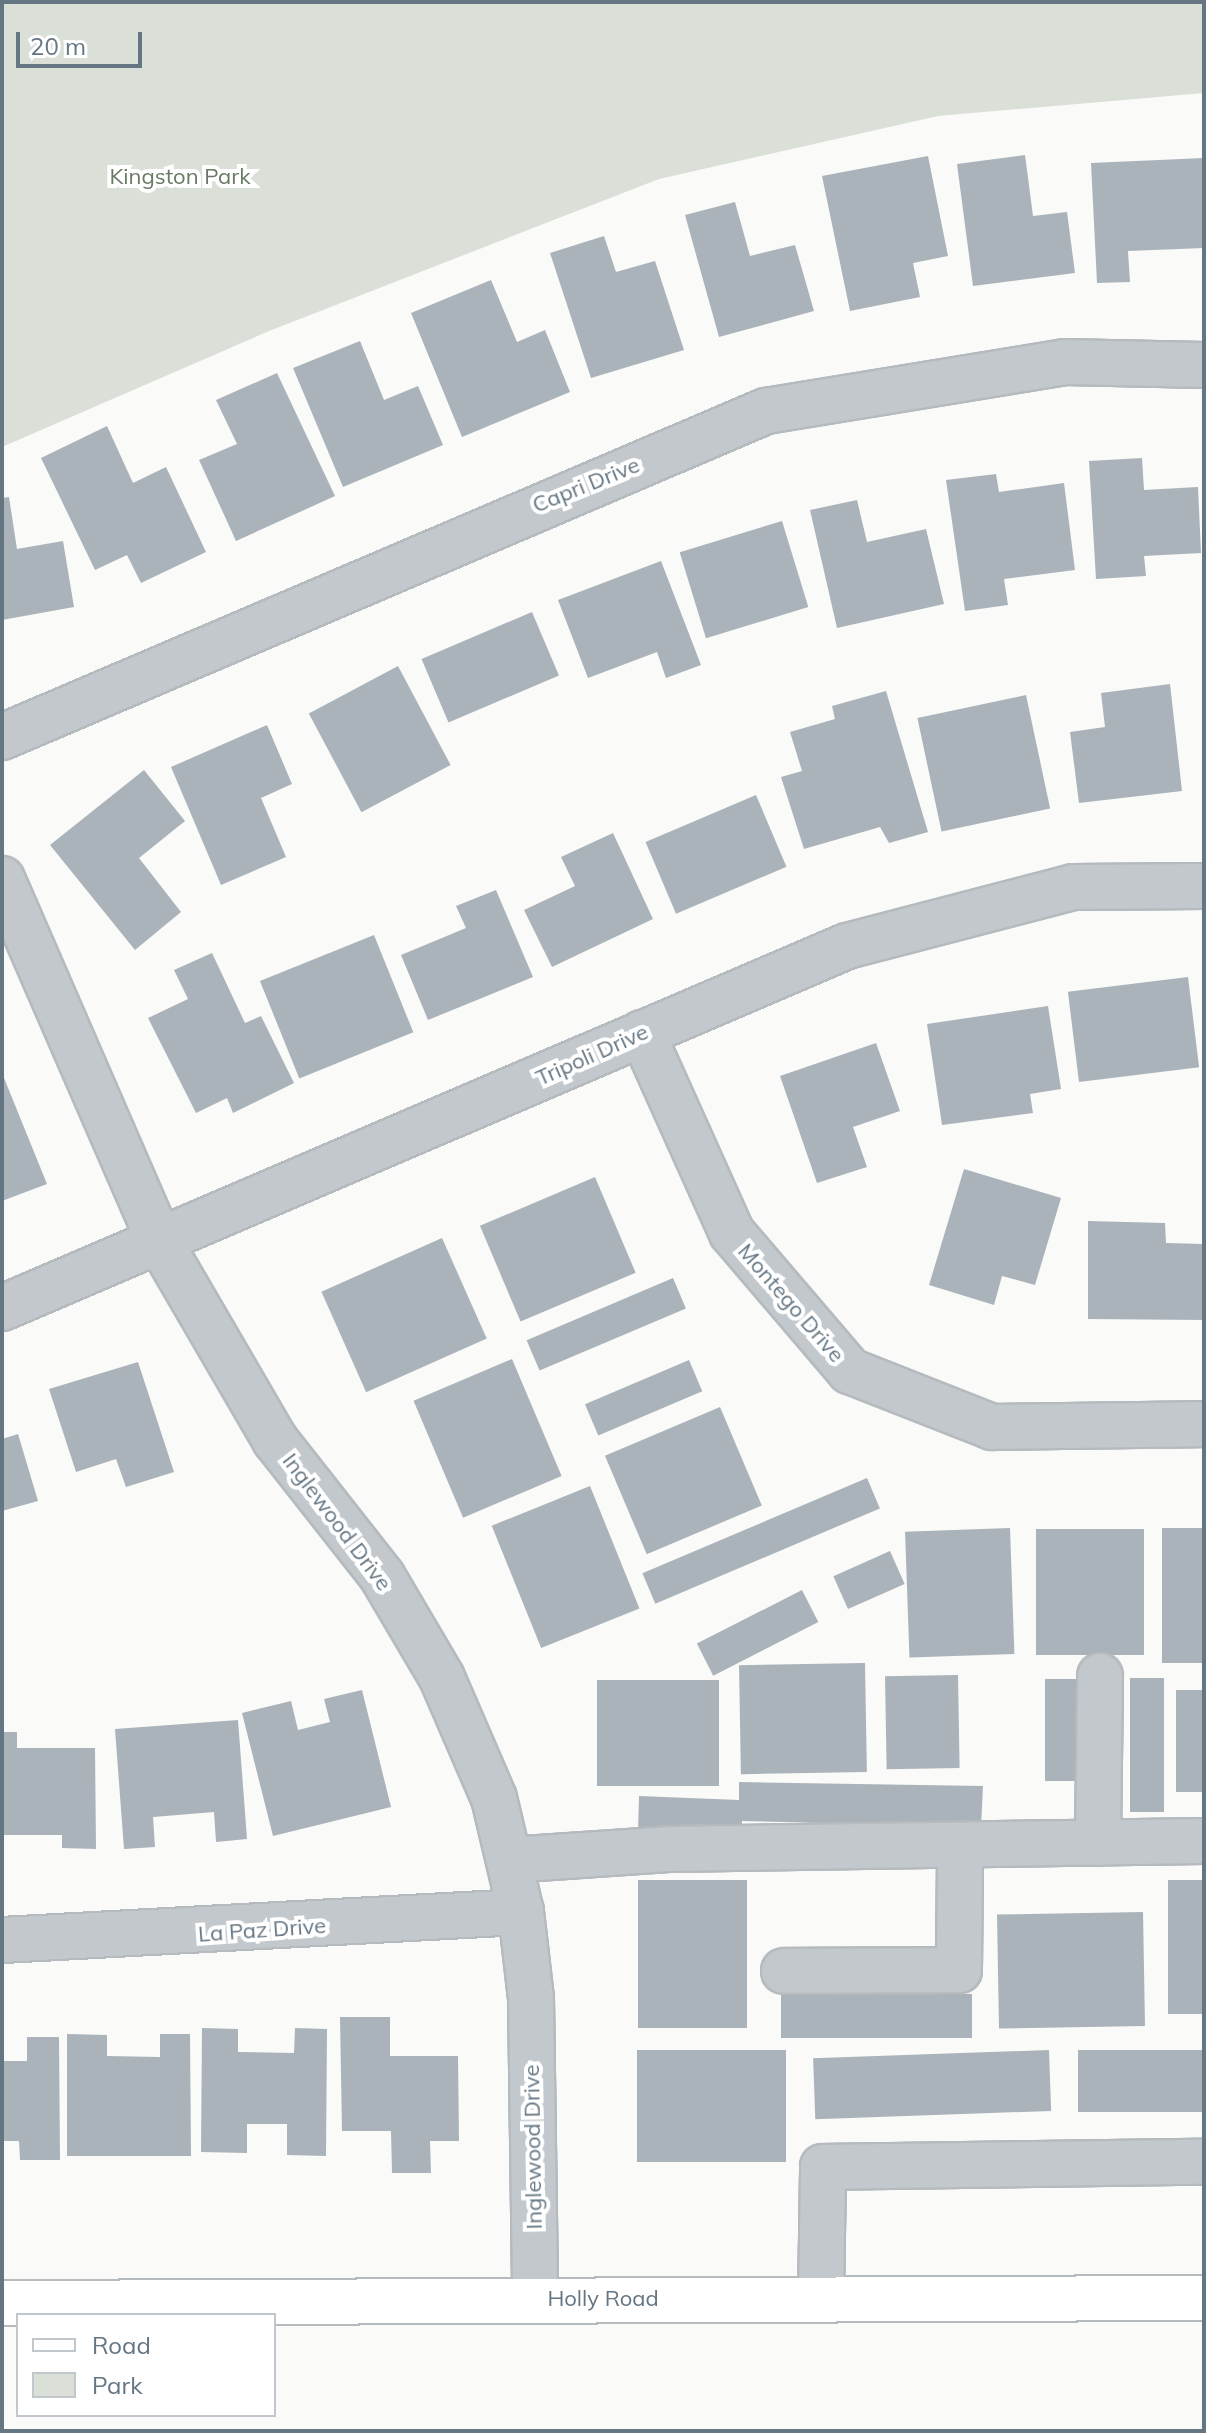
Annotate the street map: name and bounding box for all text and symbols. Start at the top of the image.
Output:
scale bar [20,16,146,66]
text: 20 m [30,31,86,61]
park label: Kingston Park [109,164,251,190]
street label: Capri Drive [529,452,643,518]
street label: Tripoli Drive [532,1019,652,1091]
street label: Montego Drive [732,1238,850,1368]
street label: Inglewood Drive [277,1448,397,1596]
street label: La Paz Drive [197,1912,327,1948]
street label: Inglewood Drive [518,2064,548,2230]
street label: Holly Road [547,2286,659,2312]
legend [16,2313,276,2417]
text: Road [92,2330,151,2360]
text: Park [92,2370,143,2400]

